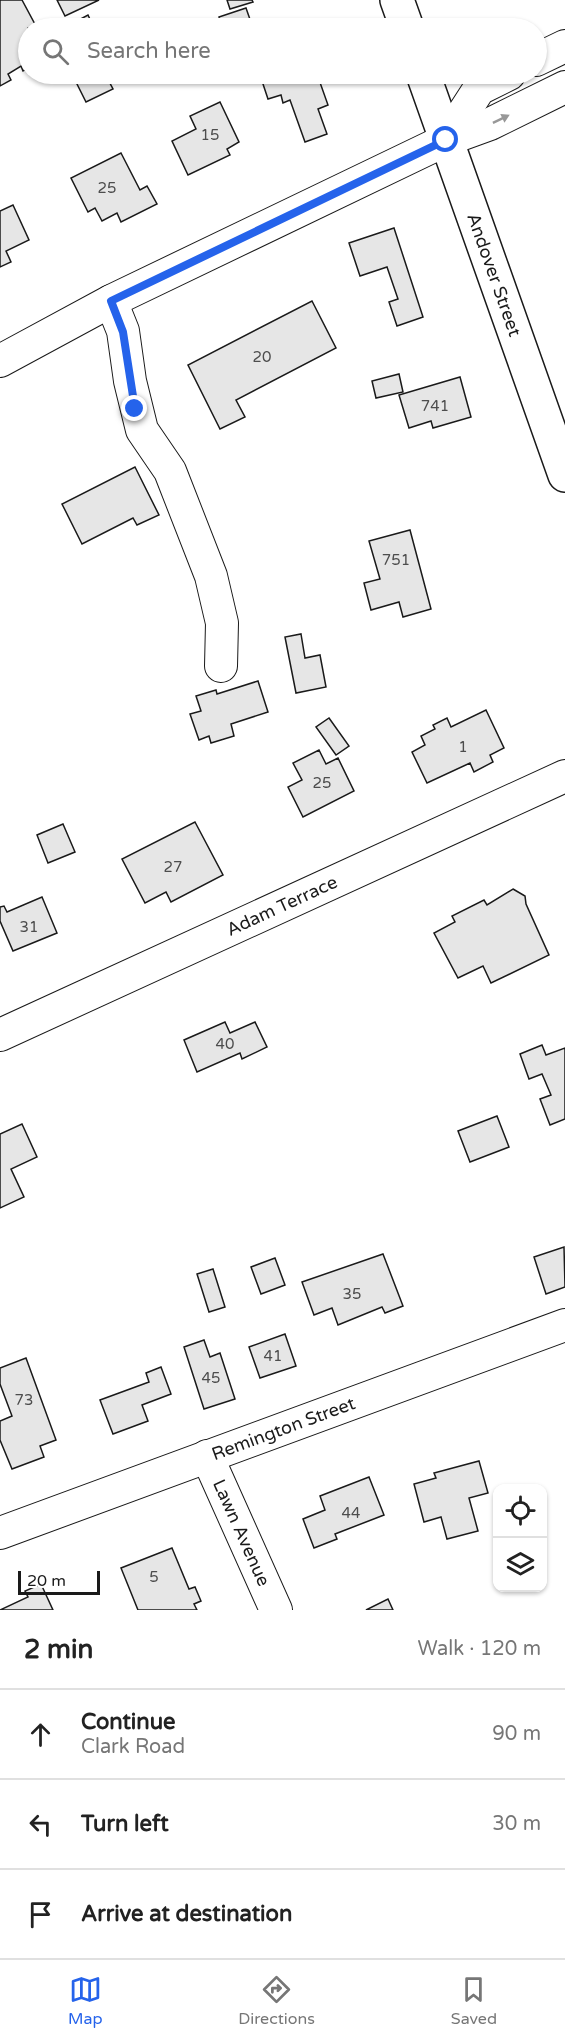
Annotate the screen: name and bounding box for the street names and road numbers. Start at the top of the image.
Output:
street label: Andover Street [462,210,526,339]
street label: Adam Terrace [223,871,341,941]
street label: Remington Street [209,1392,358,1465]
street label: Lawn Avenue [208,1476,275,1590]

